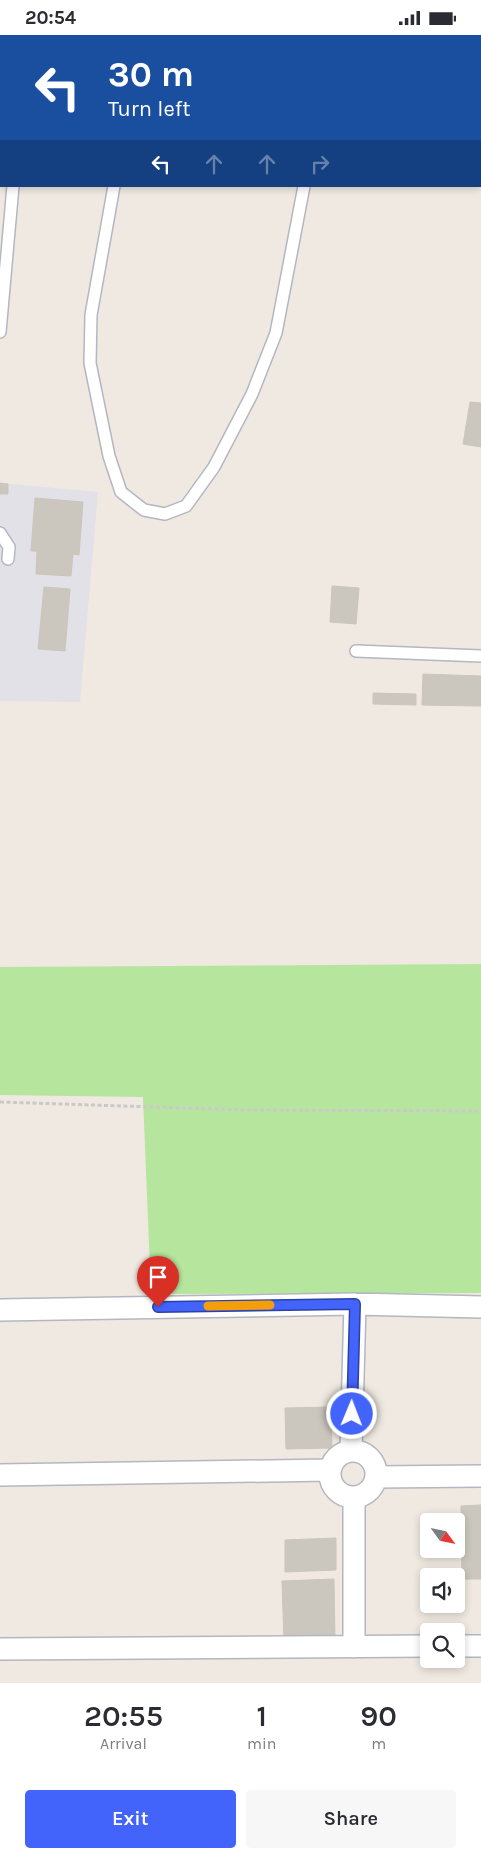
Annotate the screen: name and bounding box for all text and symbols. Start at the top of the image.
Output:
text: 20:54 [25,7,76,29]
text: 30 m [108,54,194,95]
icon: left [25,55,90,120]
text: Turn left [108,96,191,122]
icon: left [147,150,175,178]
icon: ahead [200,150,228,178]
icon: ahead [253,150,281,178]
icon: right [306,150,334,178]
pin [137,1256,179,1307]
icon: arrive [144,1263,172,1291]
position arrow [325,1387,377,1439]
north arrow [420,1513,465,1557]
map controls [420,1513,465,1668]
button: sound [420,1568,465,1613]
button: search [420,1623,465,1668]
text: 20:55 [84,1698,163,1734]
text: 1 [256,1698,267,1734]
text: 90 [360,1698,397,1734]
text: Arrival [100,1734,147,1753]
text: min [247,1734,276,1753]
text: m [371,1734,386,1753]
button: Exit [25,1790,236,1848]
button: Share [246,1790,456,1848]

